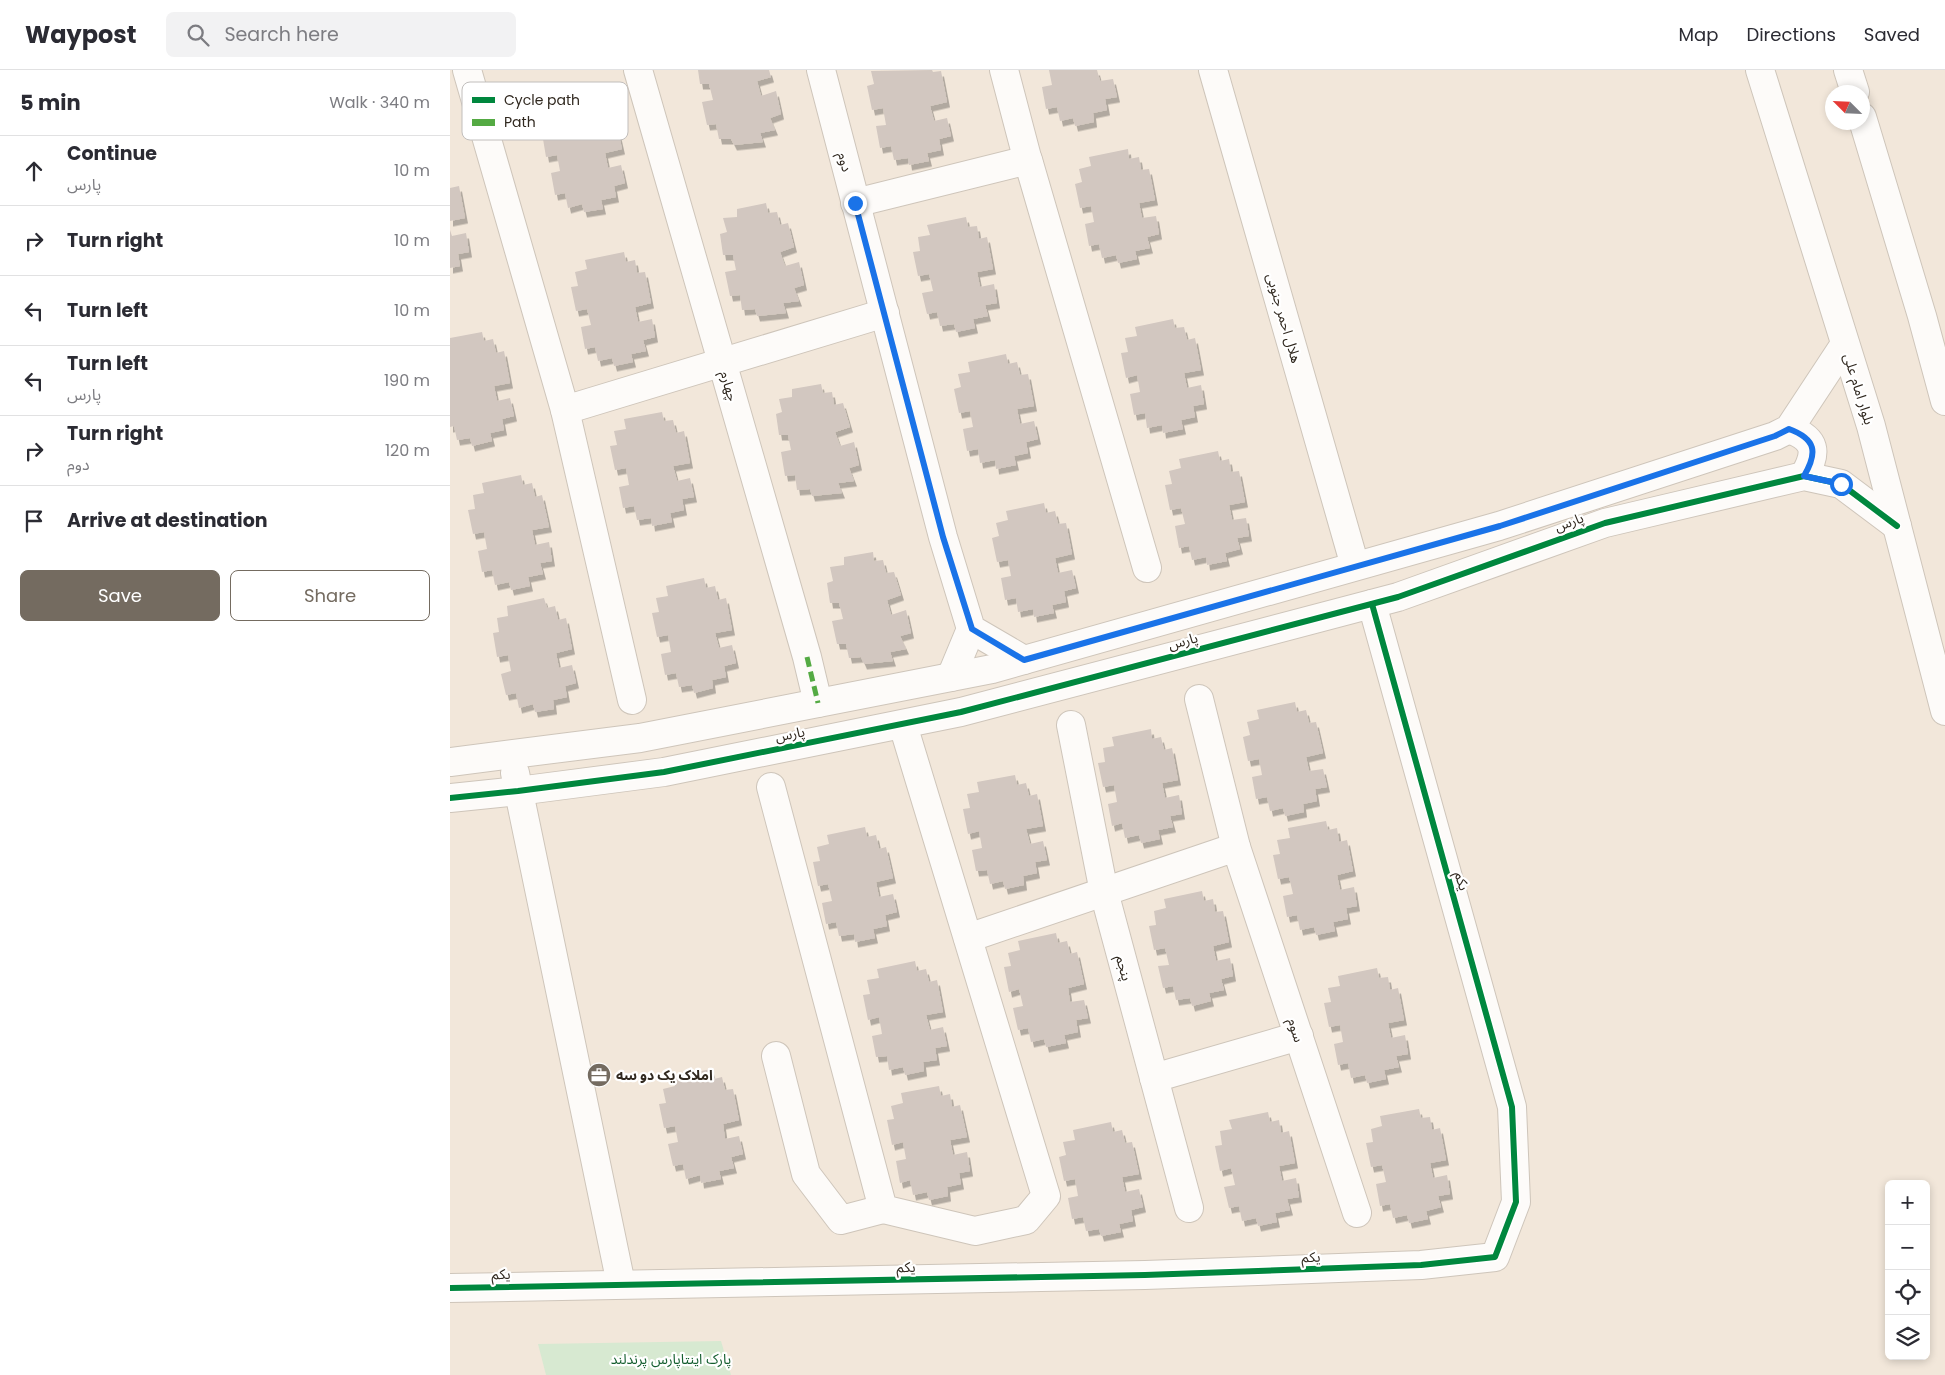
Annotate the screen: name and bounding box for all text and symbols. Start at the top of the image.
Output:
search box [166,12,516,57]
text: Waypost [25,18,136,51]
icon: search [184,21,212,49]
text: Search here [224,21,339,48]
text: Map [1679,22,1718,47]
text: Directions [1746,22,1836,47]
text: Saved [1864,22,1920,47]
legend [462,82,628,140]
north arrow [1825,85,1870,130]
text: 5 min [20,88,81,117]
text: Cycle path [504,90,580,110]
text: Walk · 340 m [329,91,430,114]
text: Path [504,112,536,132]
text: Continue [67,140,157,167]
street label: دوم [832,150,857,175]
icon: ahead [20,157,48,185]
text: 10 m [394,159,430,182]
text: پارس [67,173,101,196]
route end [844,192,867,215]
icon: right [20,227,48,255]
text: Turn right [67,227,163,254]
text: 10 m [394,229,430,252]
street label: هلال احمر جنوبی [1262,271,1306,365]
icon: left [20,297,48,325]
text: Turn left [67,297,148,324]
text: 10 m [394,299,430,322]
text: Turn left [67,350,148,377]
street label: بلوار امام علی [1838,351,1879,428]
icon: left [20,367,48,395]
street label: چهارم [714,368,743,404]
text: 190 m [384,369,430,392]
text: پارس [67,383,101,406]
text: Turn right [67,420,163,447]
icon: right [20,437,48,465]
text: 120 m [385,439,430,462]
text: دوم [67,453,90,476]
route start [1830,473,1853,496]
icon: arrive [20,507,48,535]
text: Arrive at destination [67,507,268,534]
street label: پارس [1552,507,1587,537]
button: Save [20,570,220,621]
button: Share [230,570,430,621]
street label: پارس [1166,627,1200,655]
street label: پارس [773,721,807,747]
street label: یکم [1449,869,1474,893]
street label: پنجم [1110,953,1137,983]
street label: سوم [1282,1015,1309,1045]
office icon: املاک یک دو سه [586,1062,612,1088]
place label: املاک یک دو سه [616,1065,713,1085]
map controls [1885,1180,1930,1360]
button: + [1885,1180,1930,1225]
button: − [1885,1225,1930,1270]
street label: یکم [1301,1247,1321,1268]
street label: یکم [896,1257,916,1278]
street label: یکم [491,1264,511,1285]
button: locate [1885,1270,1930,1315]
button: layers [1885,1315,1930,1360]
park label: پارک اینتاپارس پرندلند [611,1349,731,1369]

